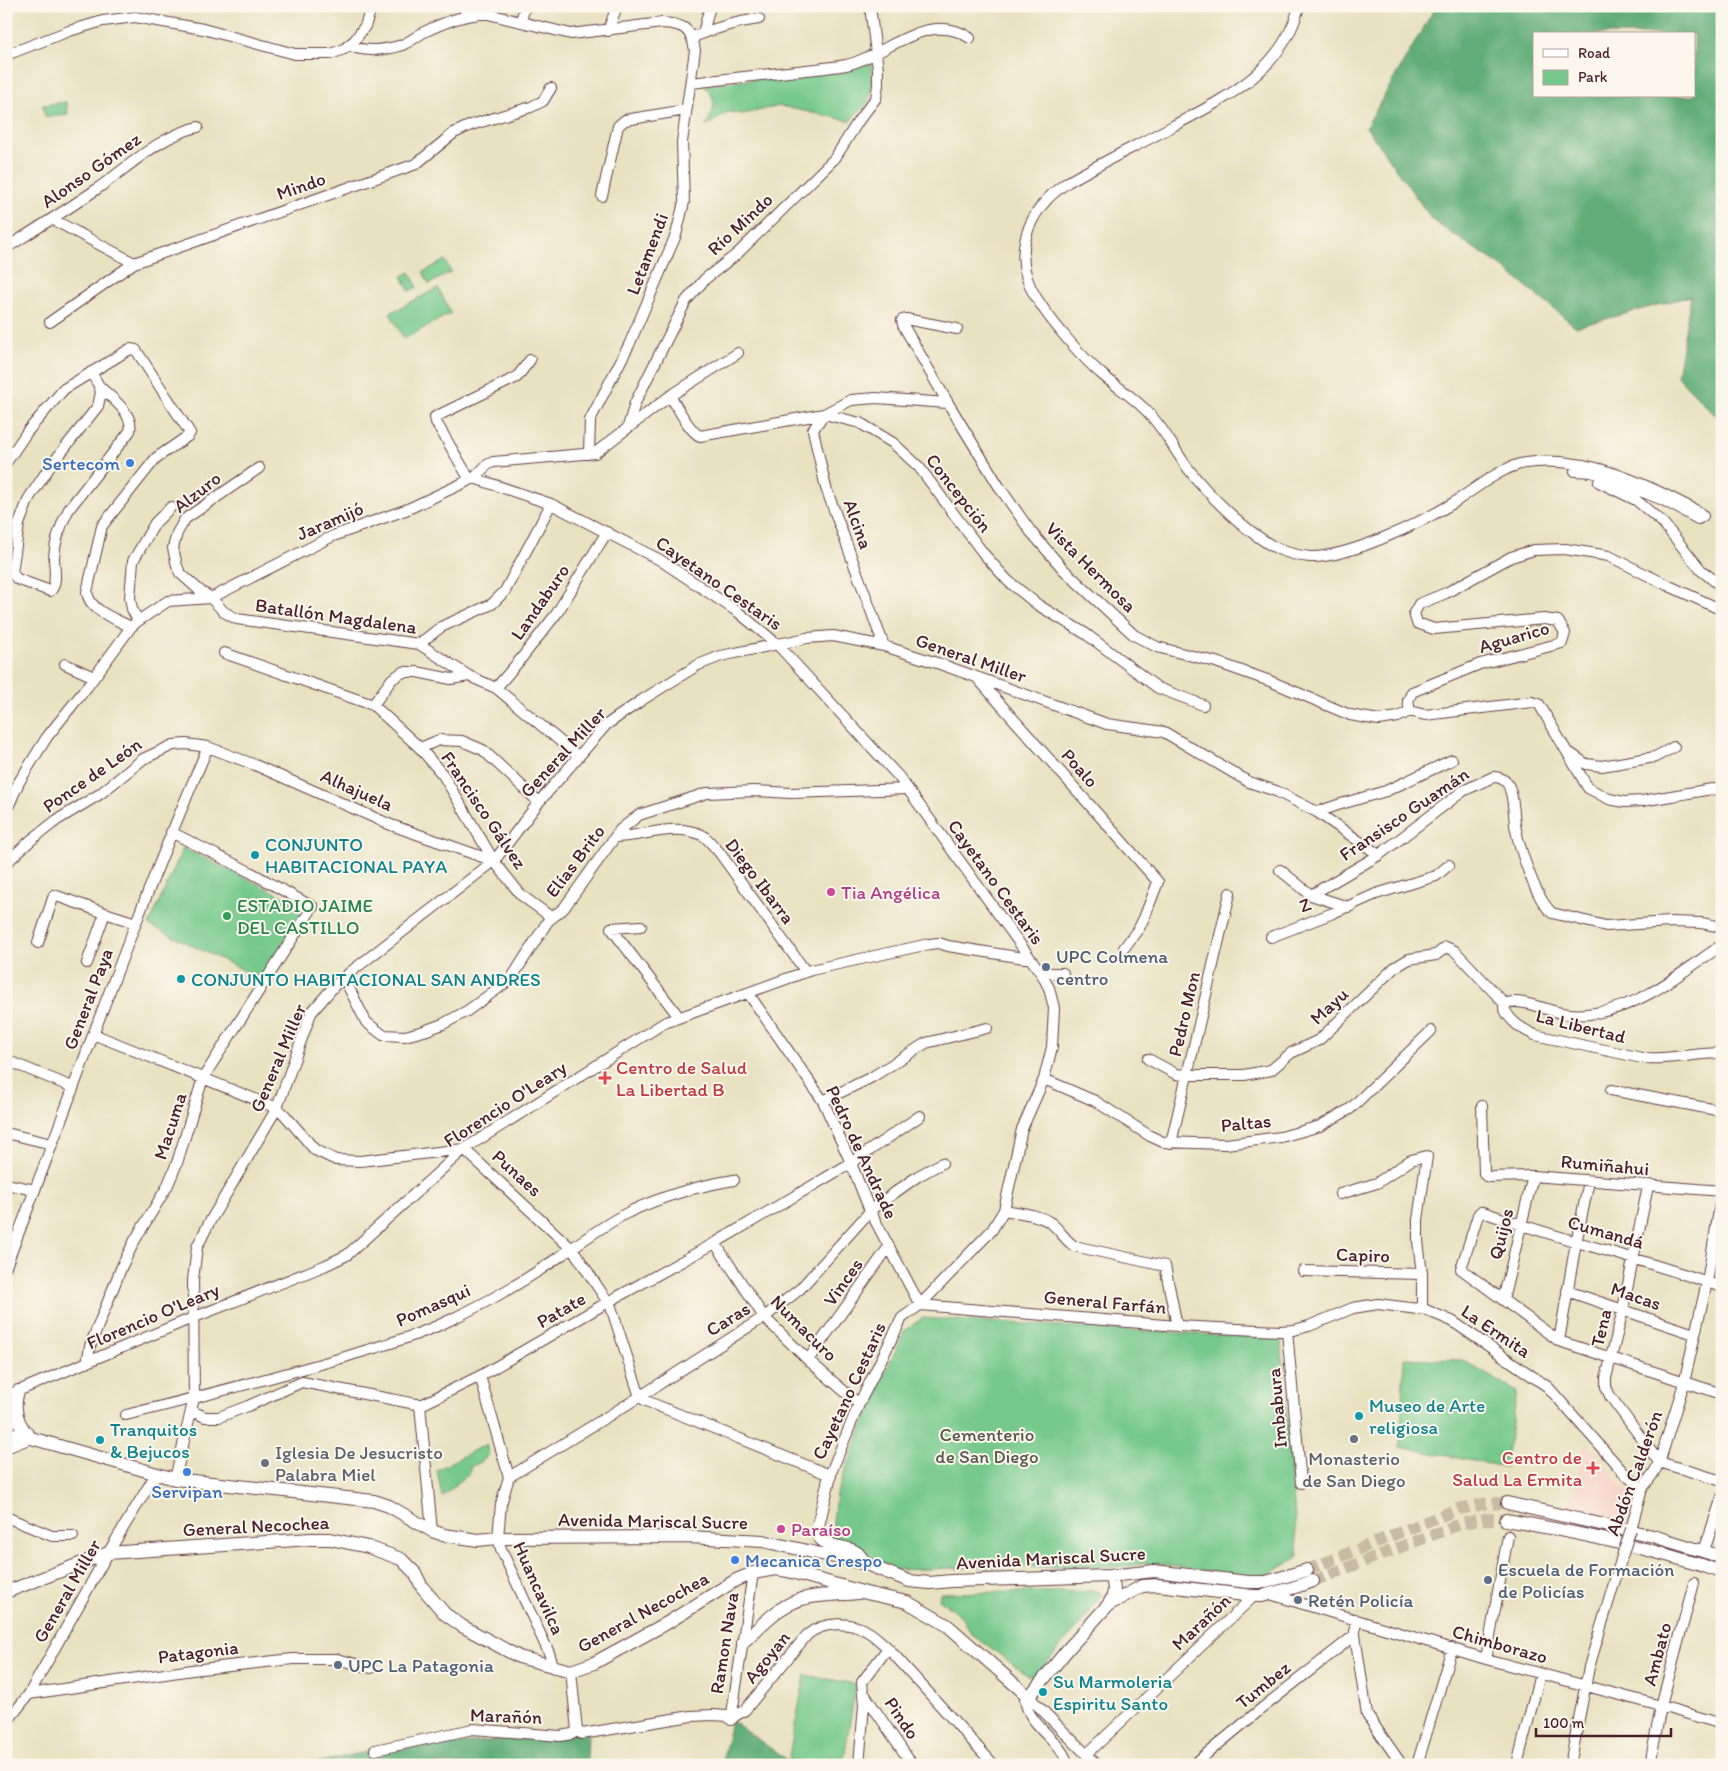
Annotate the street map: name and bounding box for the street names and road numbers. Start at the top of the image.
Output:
street label: Alonso Gómez [37,127,146,213]
street label: Mindo [273,167,329,205]
street label: Río Mindo [703,188,777,260]
street label: Letamendi [621,210,673,298]
street label: Concepción [921,449,997,537]
street label: Alzuro [169,466,225,518]
street label: Alcina [838,496,878,552]
street label: Jaramijó [293,497,367,545]
street label: Vista Hermosa [1041,517,1141,617]
street label: Cayetano Cestaris [651,531,787,635]
street label: Landaburo [505,560,575,644]
street label: Batallón Magdalena [254,593,418,639]
street label: Aguarico [1476,616,1552,658]
street label: General Miller [913,628,1030,688]
street label: General Miller [515,702,611,802]
street label: Ponce de León [38,732,146,818]
street label: Poalo [1057,744,1103,792]
street label: Francisco Gálvez [436,747,532,873]
street label: Fransisco Guamán [1335,762,1473,866]
street label: Alhajuela [317,764,397,816]
street label: Cayetano Cestaris [943,815,1049,949]
street label: Elías Brito [540,820,610,902]
street label: Diego Ibarra [720,834,800,928]
street label: Z [1296,892,1314,918]
street label: General Paya [58,945,118,1053]
street label: Pedro Mon [1163,969,1205,1059]
street label: Mayu [1305,983,1353,1029]
street label: General Miller [245,1000,311,1116]
street label: La Libertad [1534,1004,1629,1048]
street label: Florencio O'Leary [439,1056,571,1152]
street label: Pedro de Andrade [821,1082,903,1222]
street label: Macuma [148,1089,192,1162]
street label: Paltas [1220,1109,1272,1137]
street label: Punaes [487,1145,547,1201]
street label: Rumiñahui [1560,1150,1650,1180]
street label: Quijos [1484,1206,1518,1262]
street label: Cumandá [1565,1210,1647,1254]
street label: Capiro [1336,1243,1390,1267]
street label: Vinces [818,1254,868,1310]
street label: Macas [1608,1277,1664,1315]
street label: Florencio O'Leary [83,1278,223,1354]
street label: Pomasqui [392,1278,474,1332]
street label: General Farfán [1043,1285,1167,1319]
street label: Patate [532,1287,590,1333]
street label: Numacuro [766,1290,842,1366]
street label: Caras [702,1297,754,1341]
street label: La Ermita [1457,1299,1535,1363]
street label: Tena [1586,1307,1616,1349]
street label: Cayetano Cestaris [807,1319,891,1463]
street label: Imbabura [1262,1367,1292,1449]
street label: Abdón Calderón [1601,1407,1667,1539]
street label: Avenida Mariscal Sucre [558,1508,748,1534]
street label: General Necochea [182,1511,330,1541]
street label: General Miller [28,1535,106,1647]
street label: Huancavilca [508,1538,570,1638]
street label: Avenida Mariscal Sucre [956,1542,1146,1574]
street label: General Necochea [573,1566,713,1658]
street label: Marañón [1167,1589,1235,1655]
street label: Ramon Nava [705,1590,743,1696]
street label: Chimborazo [1450,1619,1550,1669]
street label: Ambato [1638,1620,1676,1688]
street label: Agoyan [739,1626,795,1688]
street label: Patagonia [156,1636,240,1668]
street label: Tumbez [1231,1656,1295,1714]
street label: Pindo [880,1692,924,1744]
street label: Marañón [469,1703,543,1729]

